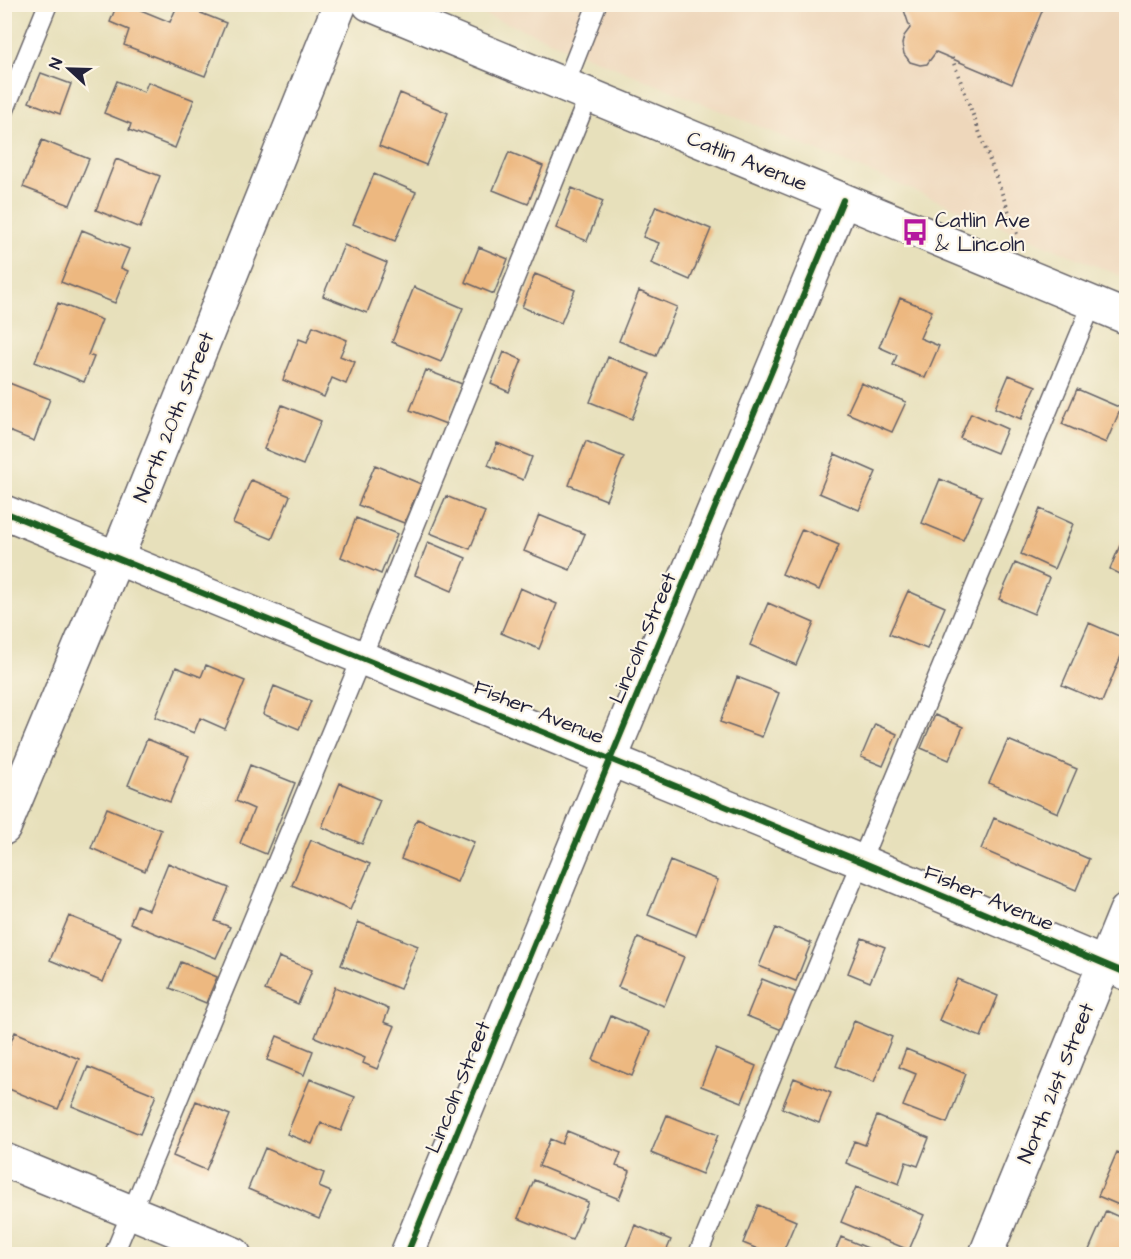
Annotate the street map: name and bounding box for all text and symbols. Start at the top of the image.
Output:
north arrow [39,39,99,99]
text: N [44,55,68,73]
street label: Catlin Avenue [682,124,812,198]
place label: Catlin Ave & Lincoln [935,206,1030,259]
bus stop icon: Catlin Ave & Lincoln [900,217,930,247]
street label: North 20th Street [127,327,222,506]
street label: Lincoln Street [602,567,684,708]
street label: Fisher Avenue [469,673,609,751]
street label: Fisher Avenue [920,858,1058,938]
street label: North 21st Street [1011,998,1102,1168]
street label: Lincoln Street [418,1016,498,1157]

